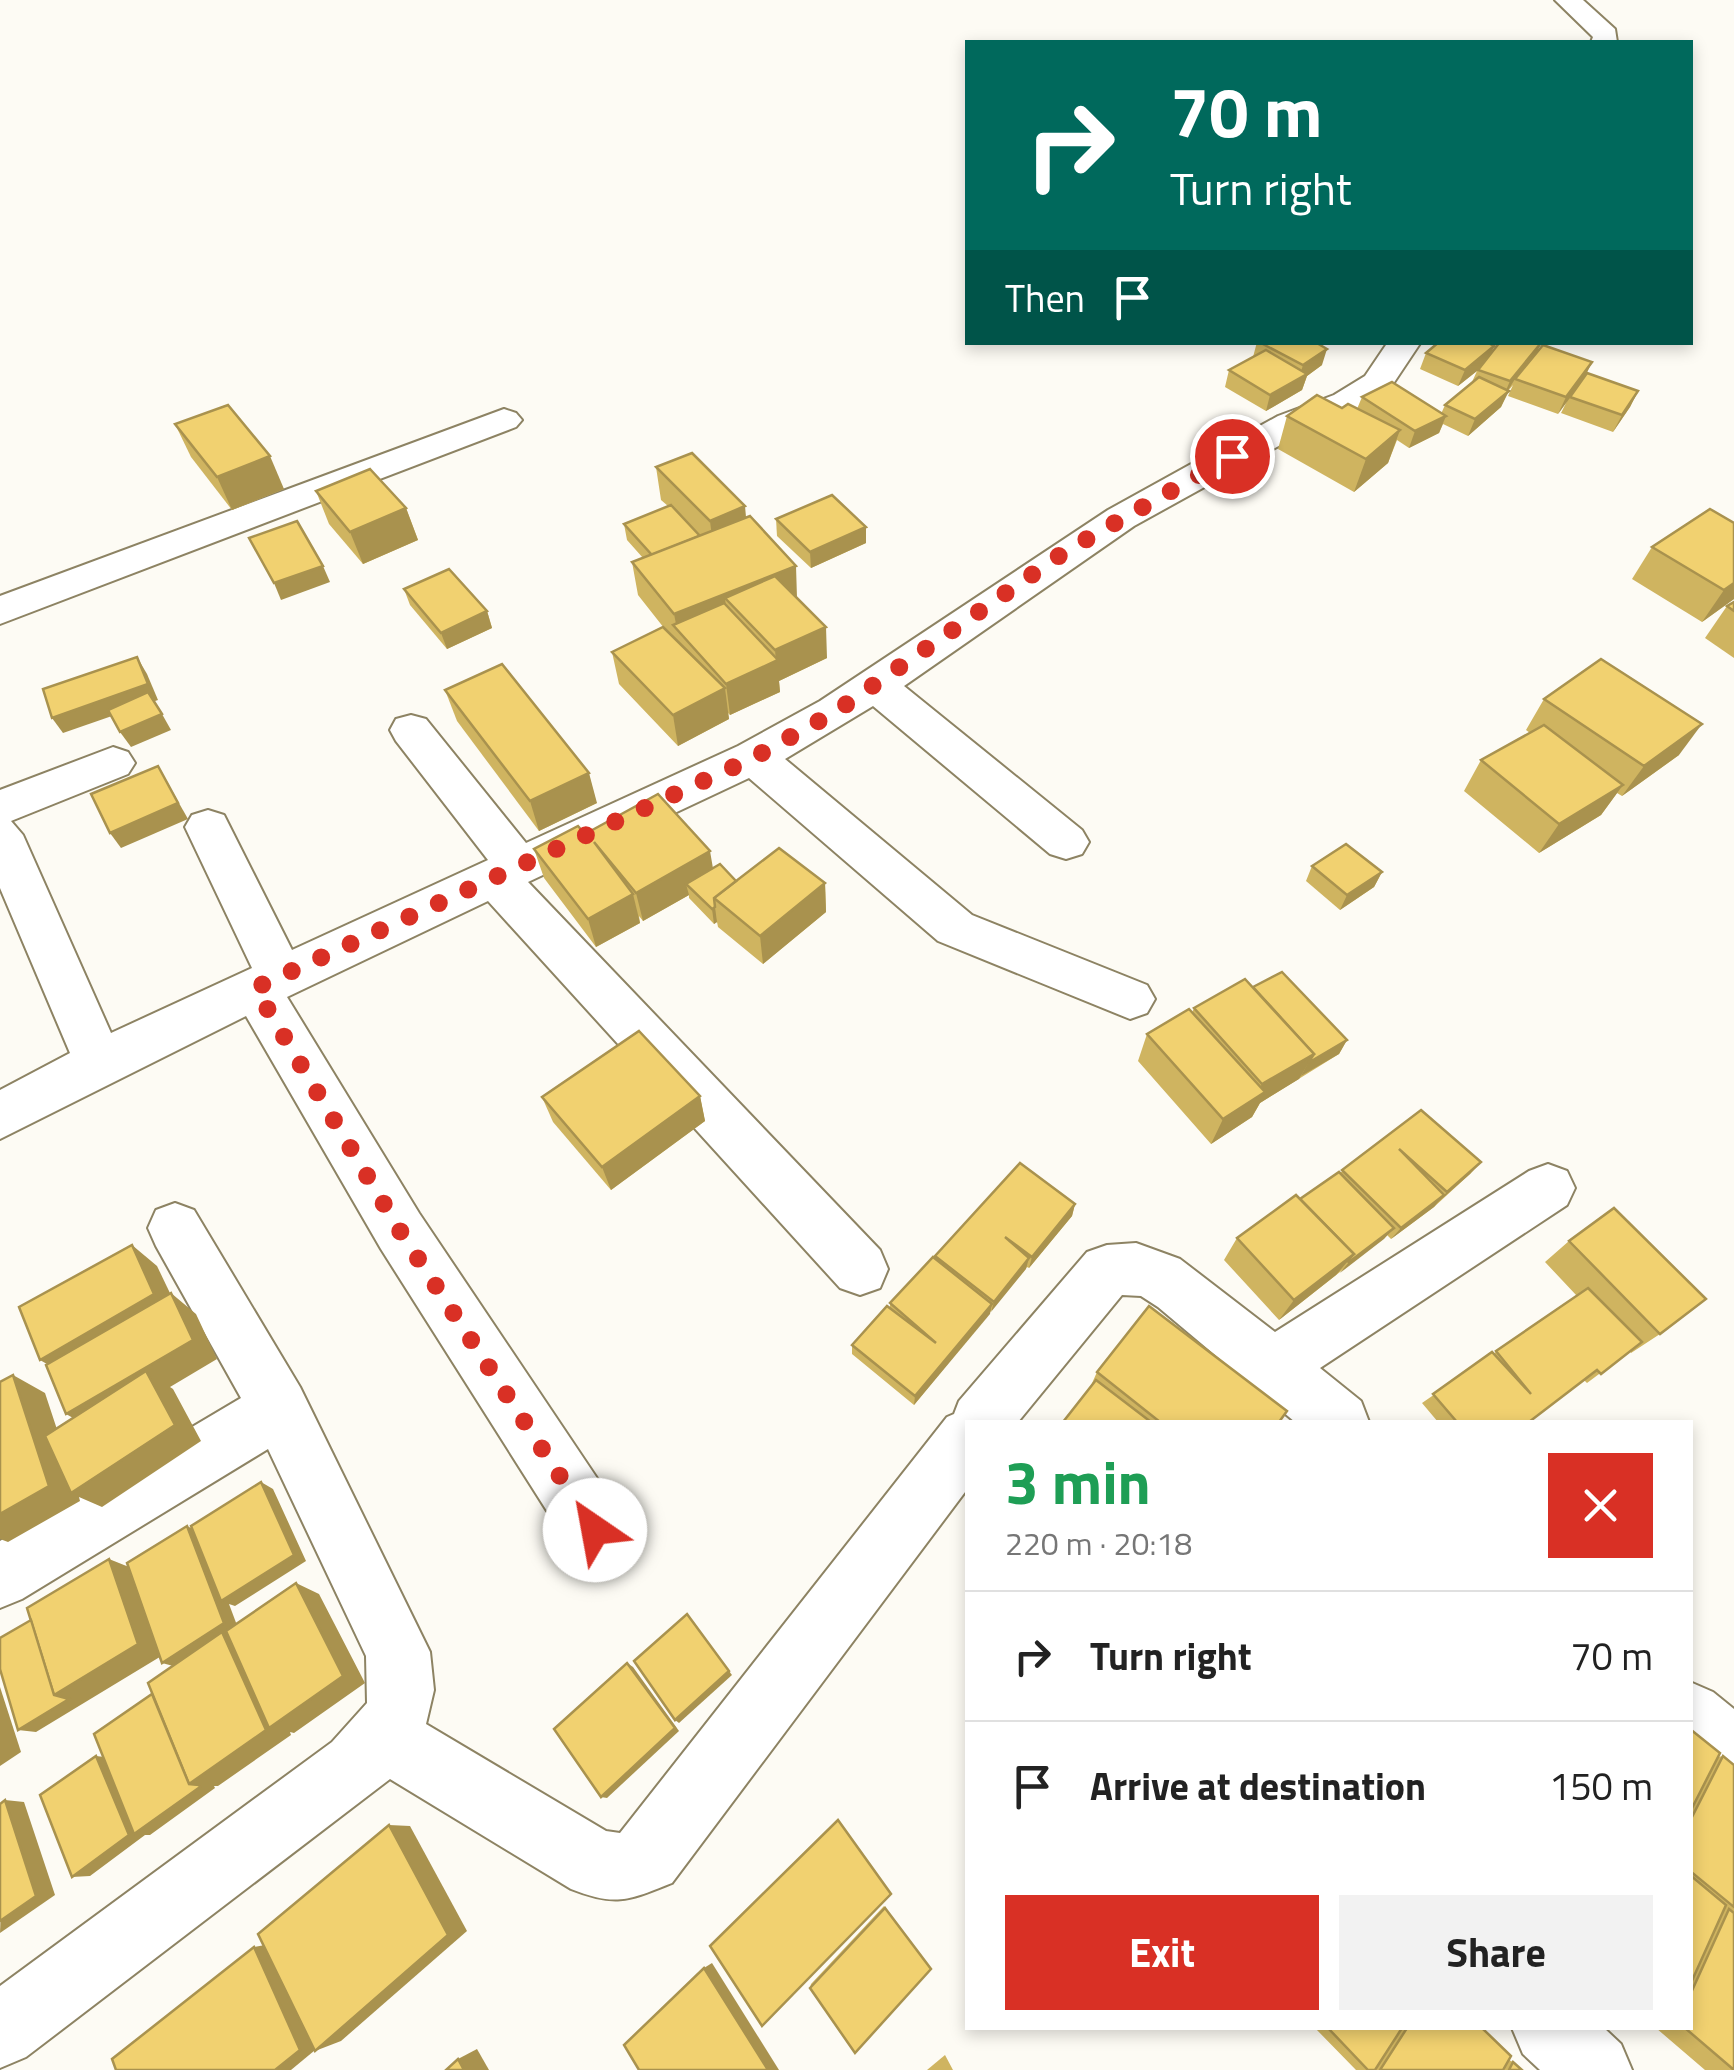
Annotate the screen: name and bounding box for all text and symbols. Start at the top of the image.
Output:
text: 70 m [1170,58,1323,164]
icon: right [1005,80,1135,210]
text: Turn right [1170,154,1352,222]
text: Then [1005,269,1085,327]
icon: arrive [1105,270,1160,325]
pin [1190,414,1275,499]
icon: arrive [1205,429,1260,484]
text: 3 min [1005,1436,1151,1527]
button: close [1548,1453,1653,1558]
position arrow [543,1478,647,1582]
text: 220 m · 20:18 [1005,1519,1192,1567]
text: Turn right [1090,1627,1252,1685]
text: 70 m [1570,1627,1653,1685]
icon: right [1005,1629,1060,1684]
text: Arrive at destination [1090,1757,1426,1815]
text: 150 m [1549,1757,1653,1815]
icon: arrive [1005,1759,1060,1814]
button: Exit [1005,1895,1319,2010]
button: Share [1339,1895,1653,2010]

